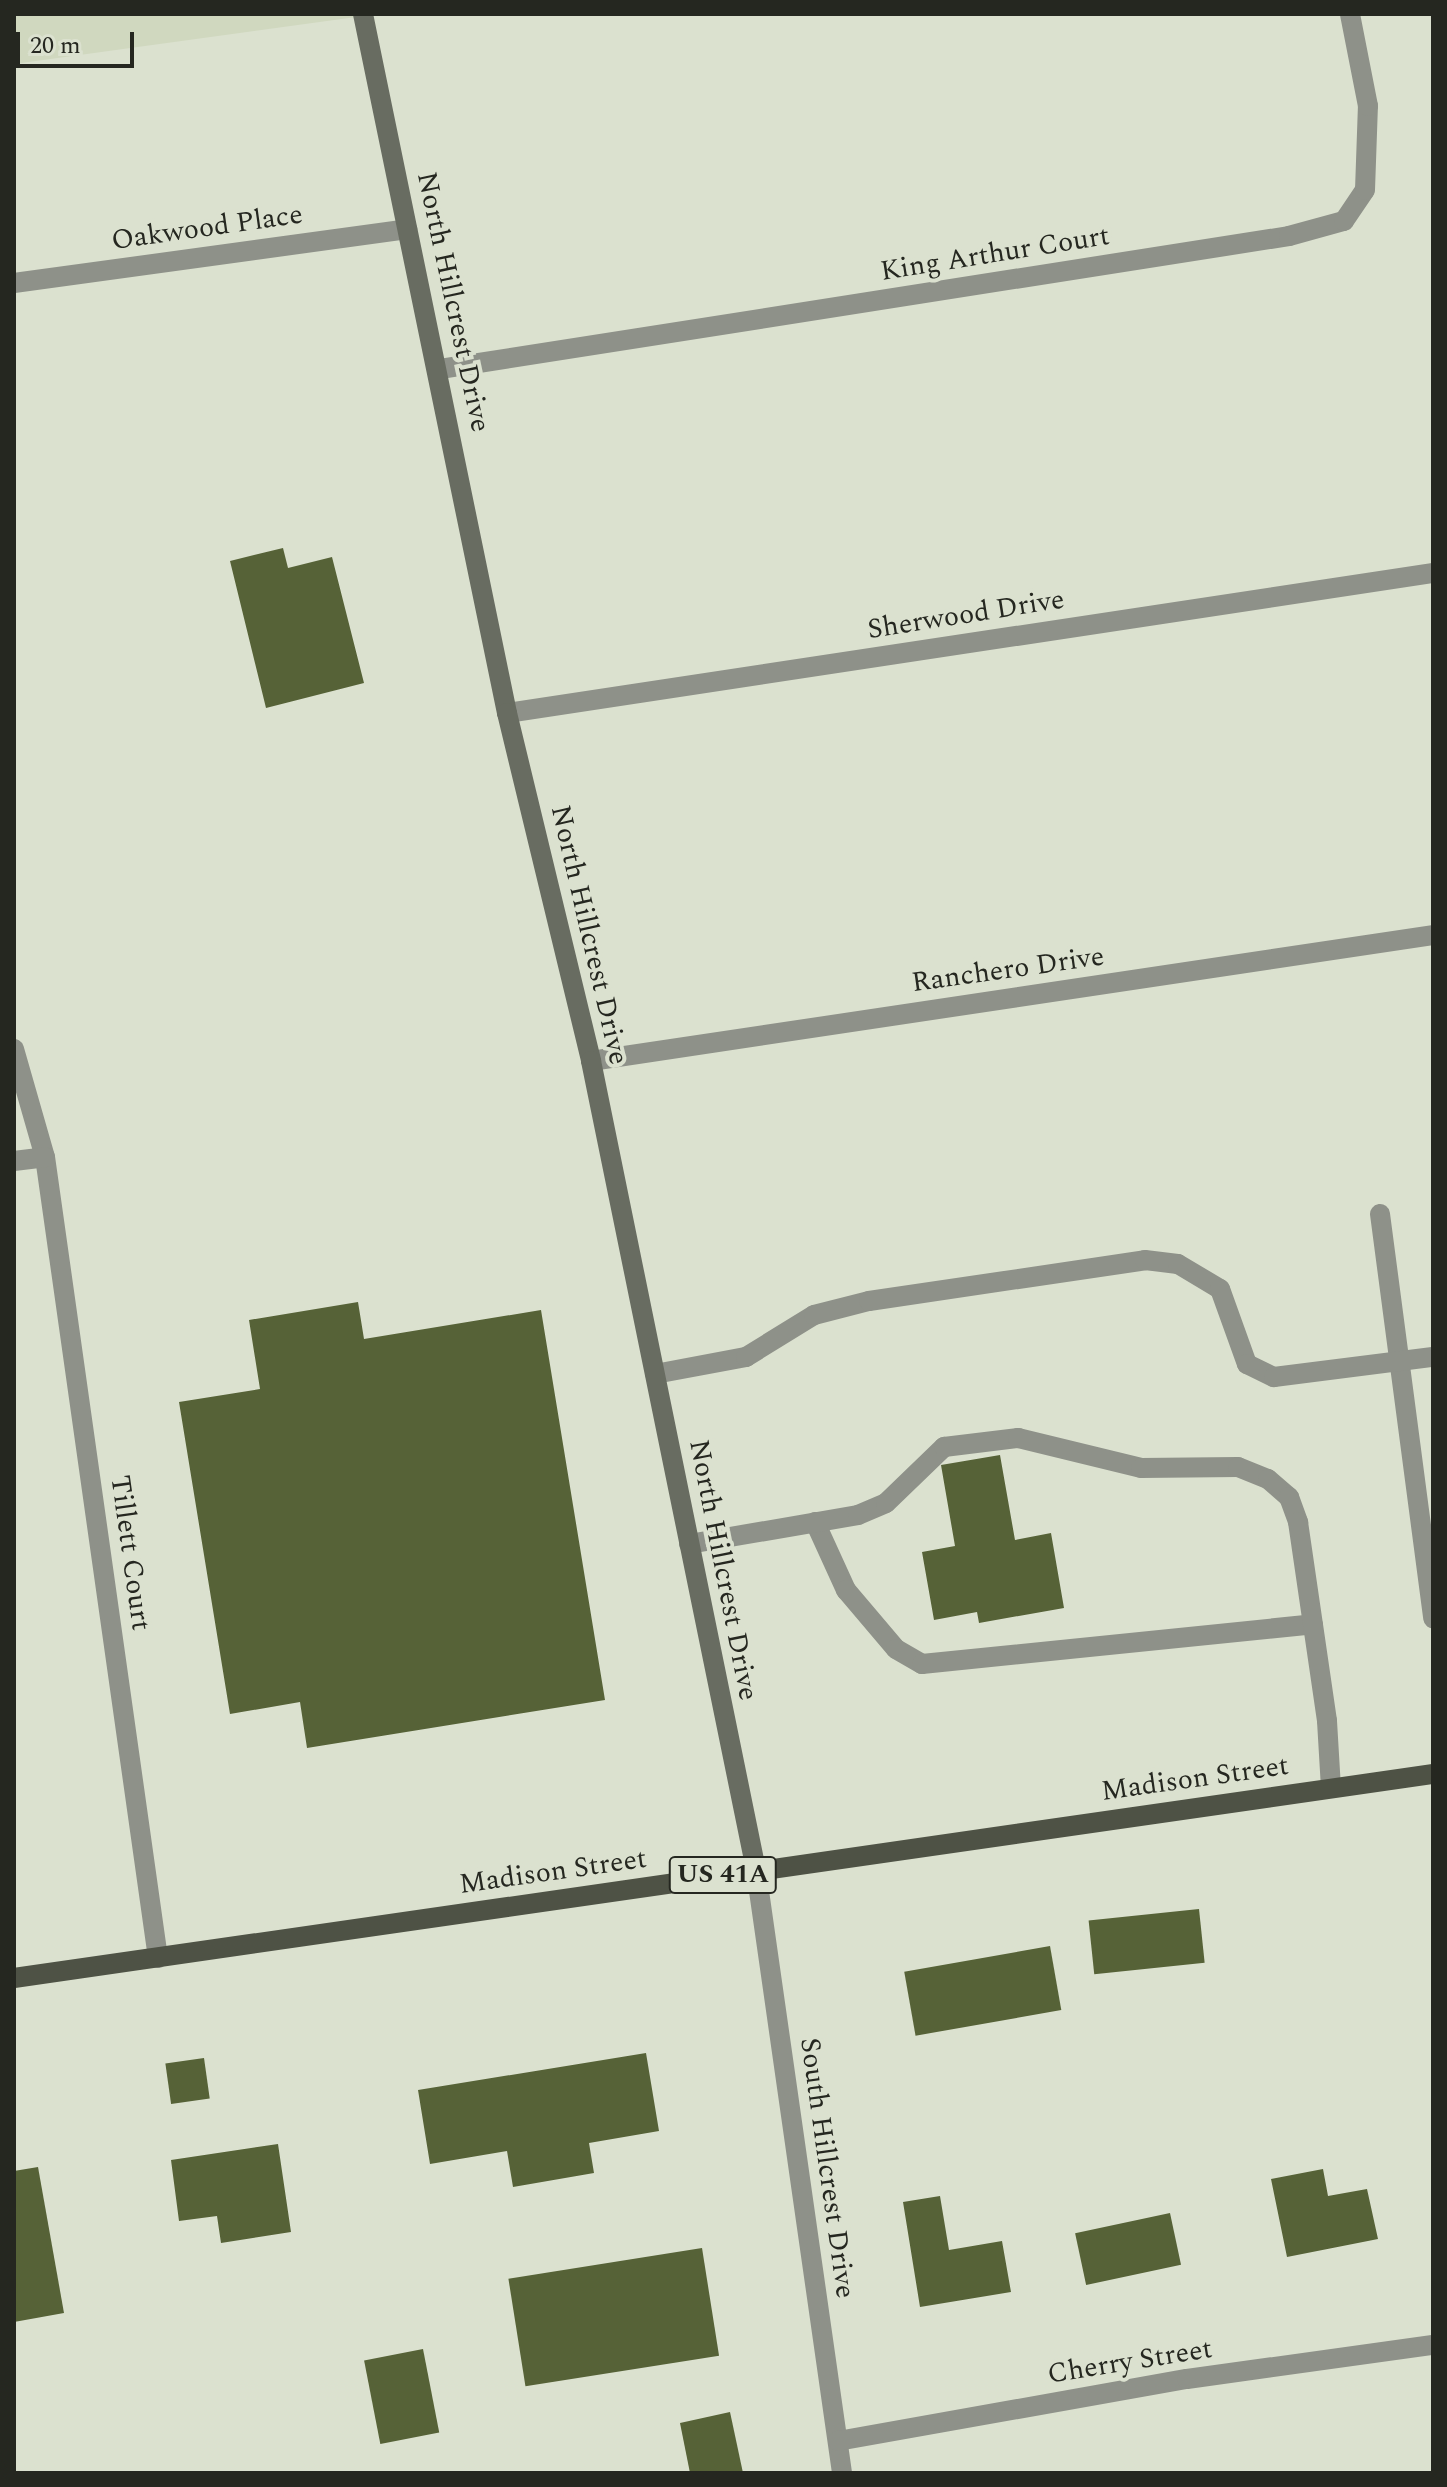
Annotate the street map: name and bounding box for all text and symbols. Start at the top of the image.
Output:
scale bar [20,16,138,66]
text: 20 m [30,28,81,64]
street label: North Hillcrest Drive [409,169,497,435]
street label: Oakwood Place [109,198,305,258]
street label: King Arthur Court [878,219,1112,289]
street label: Sherwood Drive [865,583,1067,647]
street label: North Hillcrest Drive [543,802,635,1068]
street label: Ranchero Drive [910,940,1106,1000]
street label: North Hillcrest Drive [681,1437,765,1703]
street label: Tillett Court [102,1473,158,1633]
street label: Madison Street [1099,1749,1291,1809]
street label: Madison Street [457,1842,649,1902]
road number: US 41A [667,1853,779,1897]
street label: South Hillcrest Drive [792,2036,862,2300]
street label: Cherry Street [1045,2332,1215,2392]

